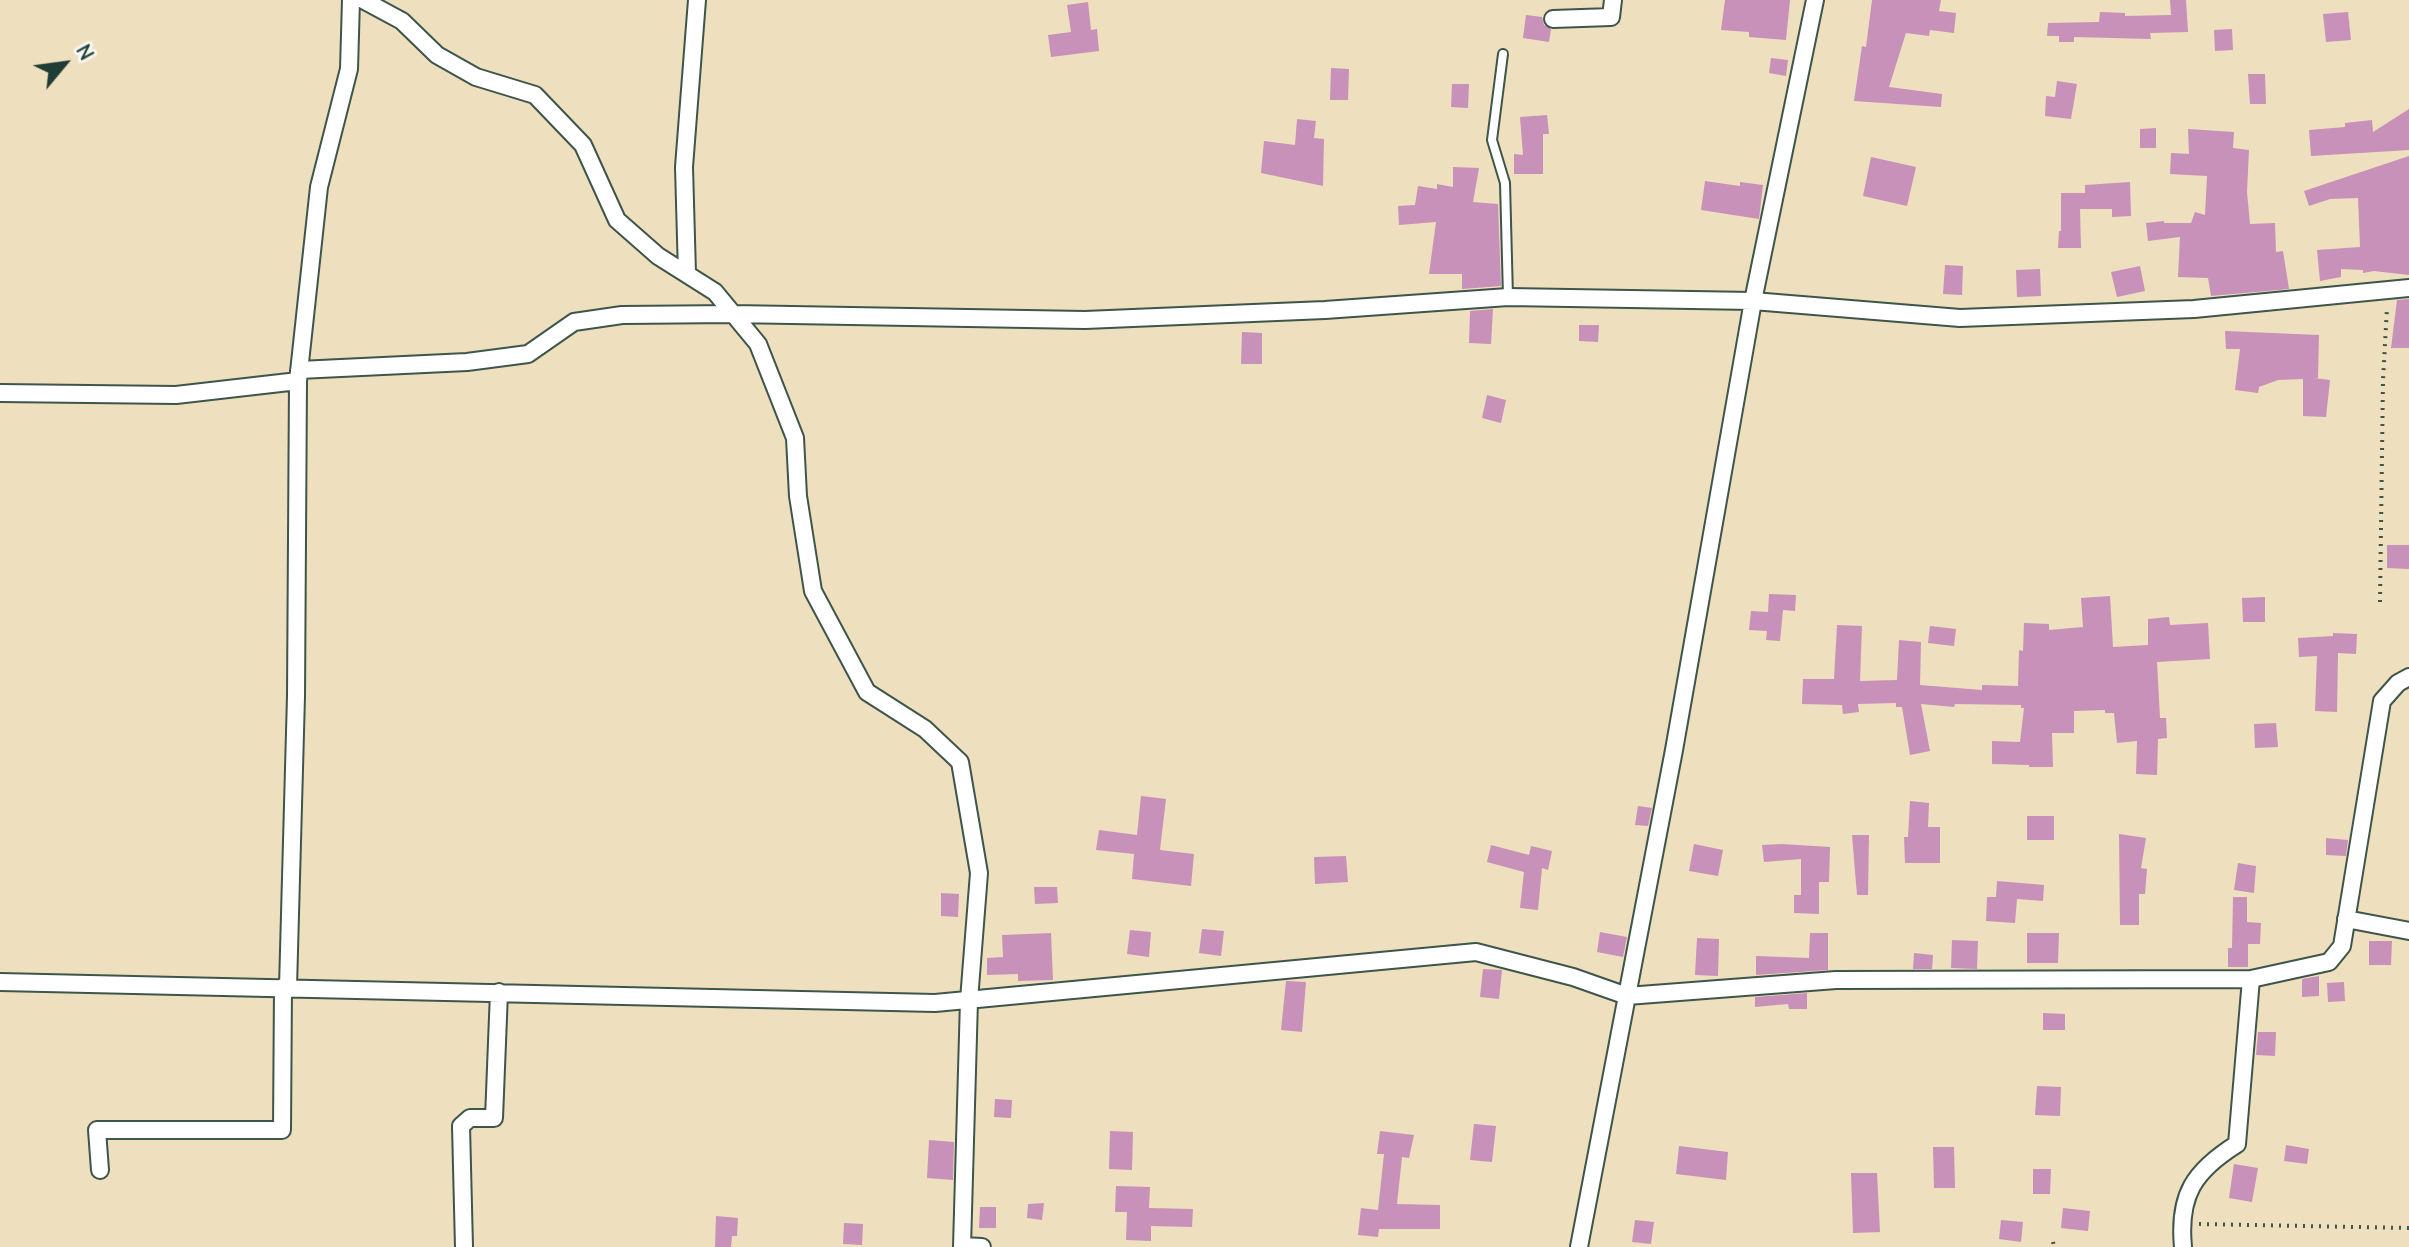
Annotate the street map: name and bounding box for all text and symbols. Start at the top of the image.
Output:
north arrow [24,24,104,104]
text: N [70,40,100,65]

